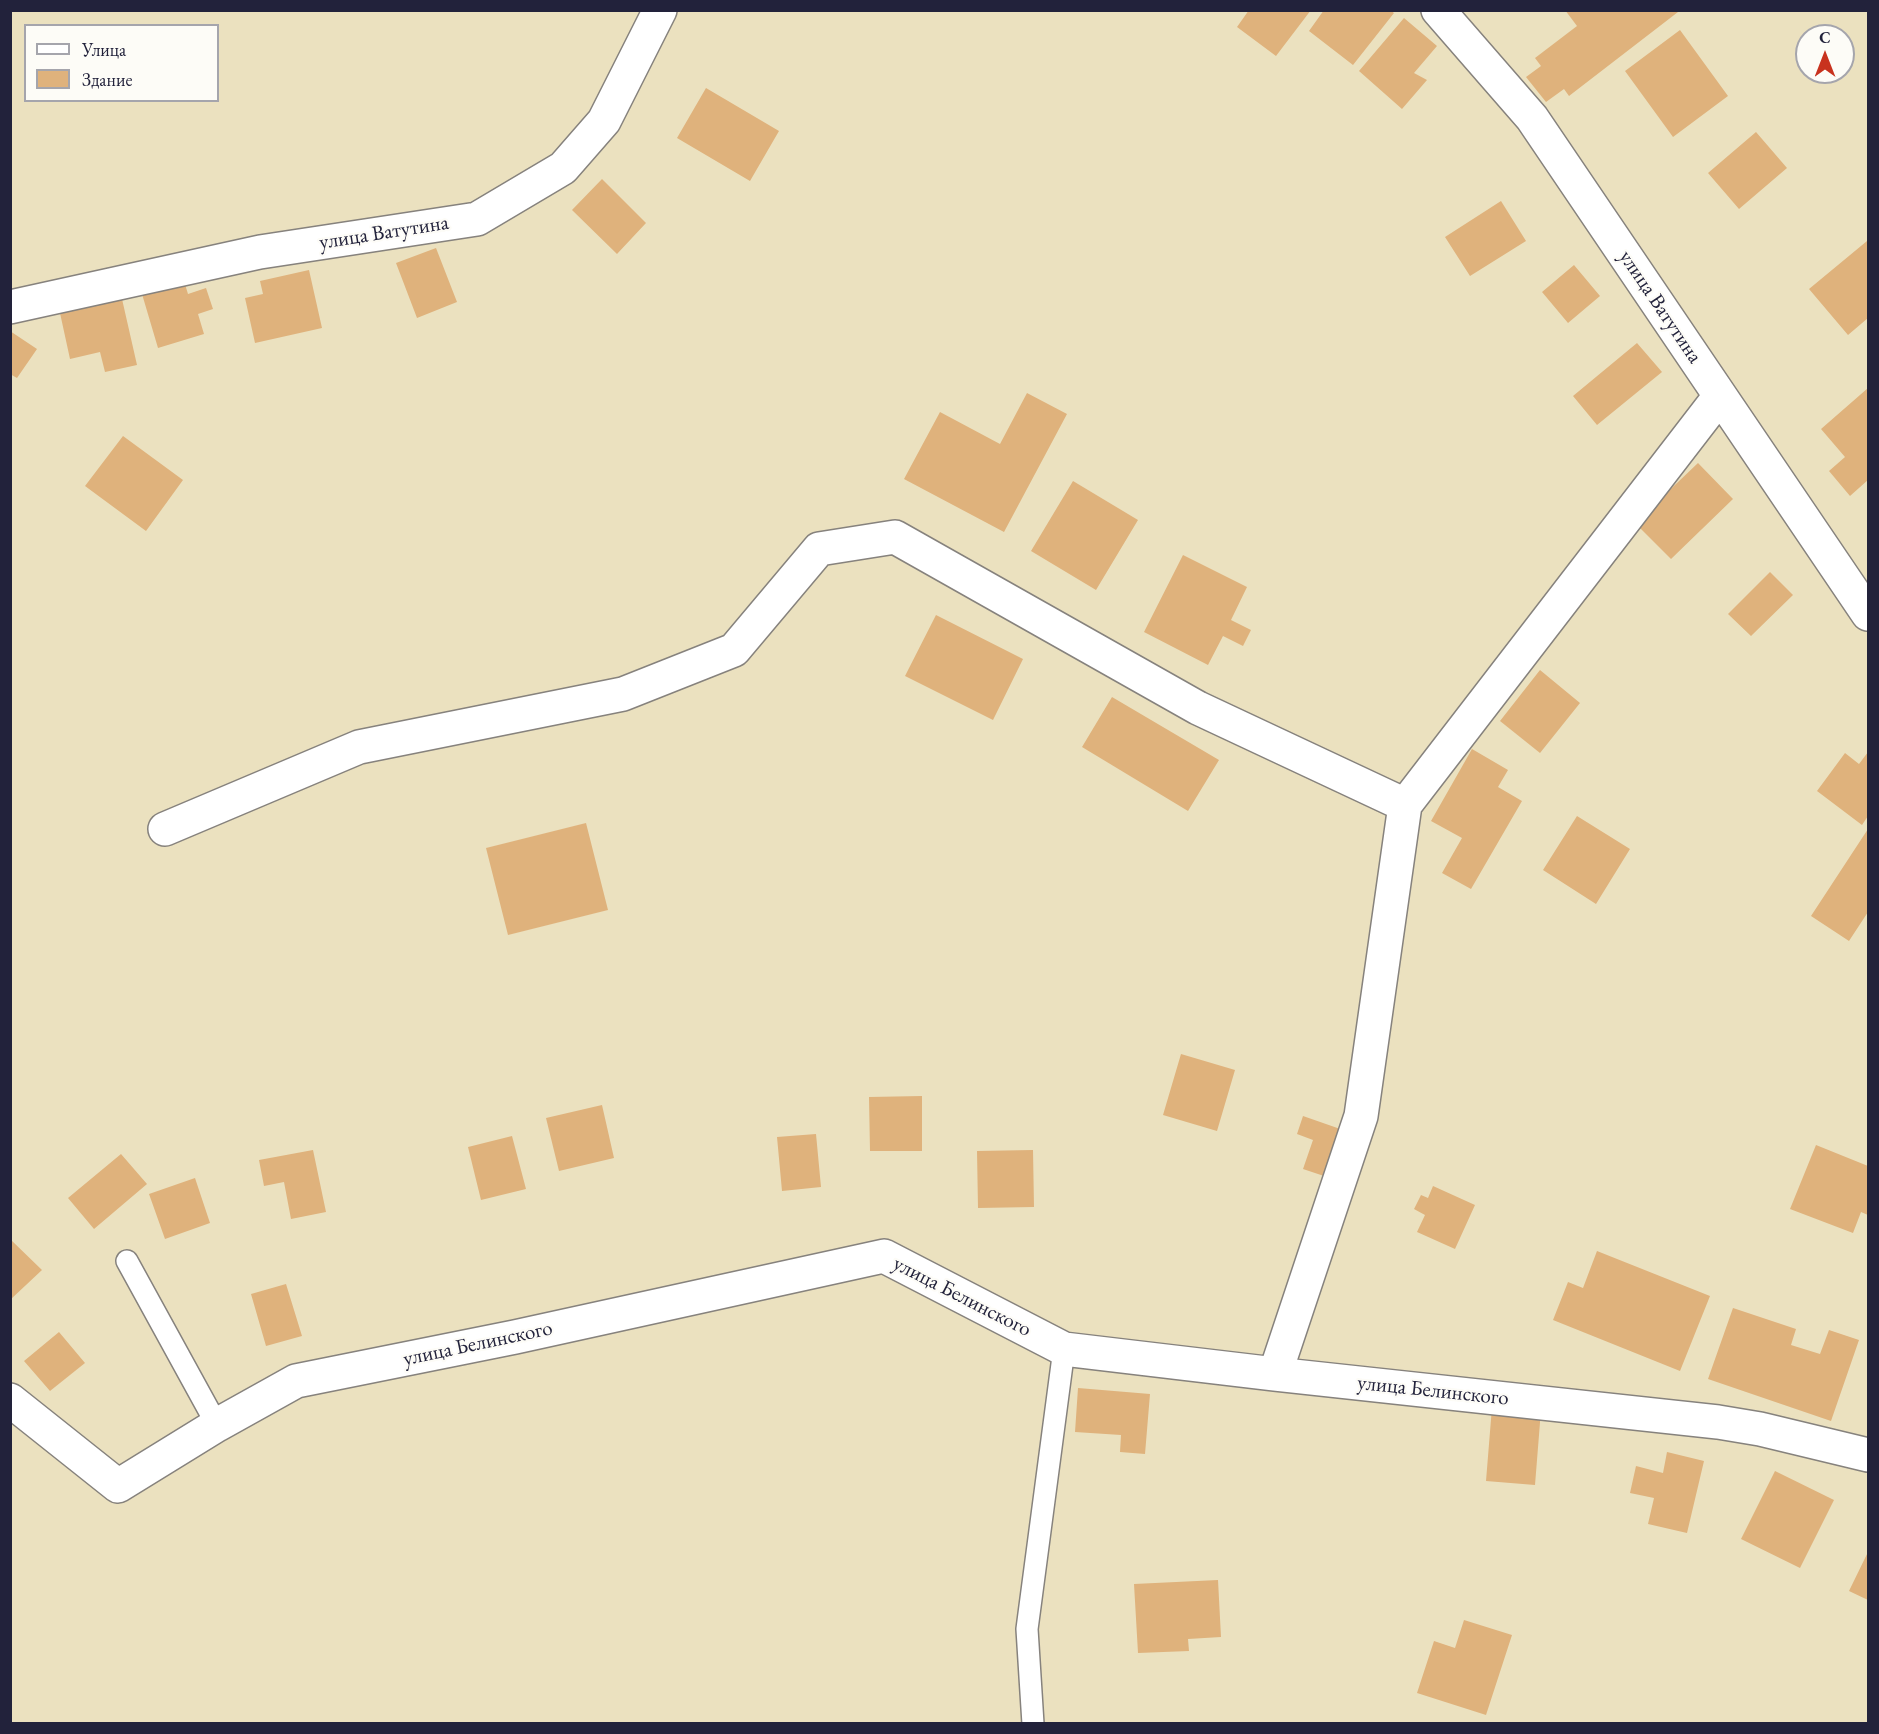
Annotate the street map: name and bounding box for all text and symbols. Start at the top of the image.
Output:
legend [24,24,219,102]
north arrow [1795,24,1855,84]
text: С [1819,27,1831,48]
text: Улица [82,38,126,61]
text: Здание [82,68,132,91]
street label: улица Ватутина [317,210,451,256]
street label: улица Ватутина [1613,246,1707,368]
street label: улица Белинского [889,1251,1035,1343]
street label: улица Белинского [401,1316,555,1372]
street label: улица Белинского [1356,1371,1510,1411]

